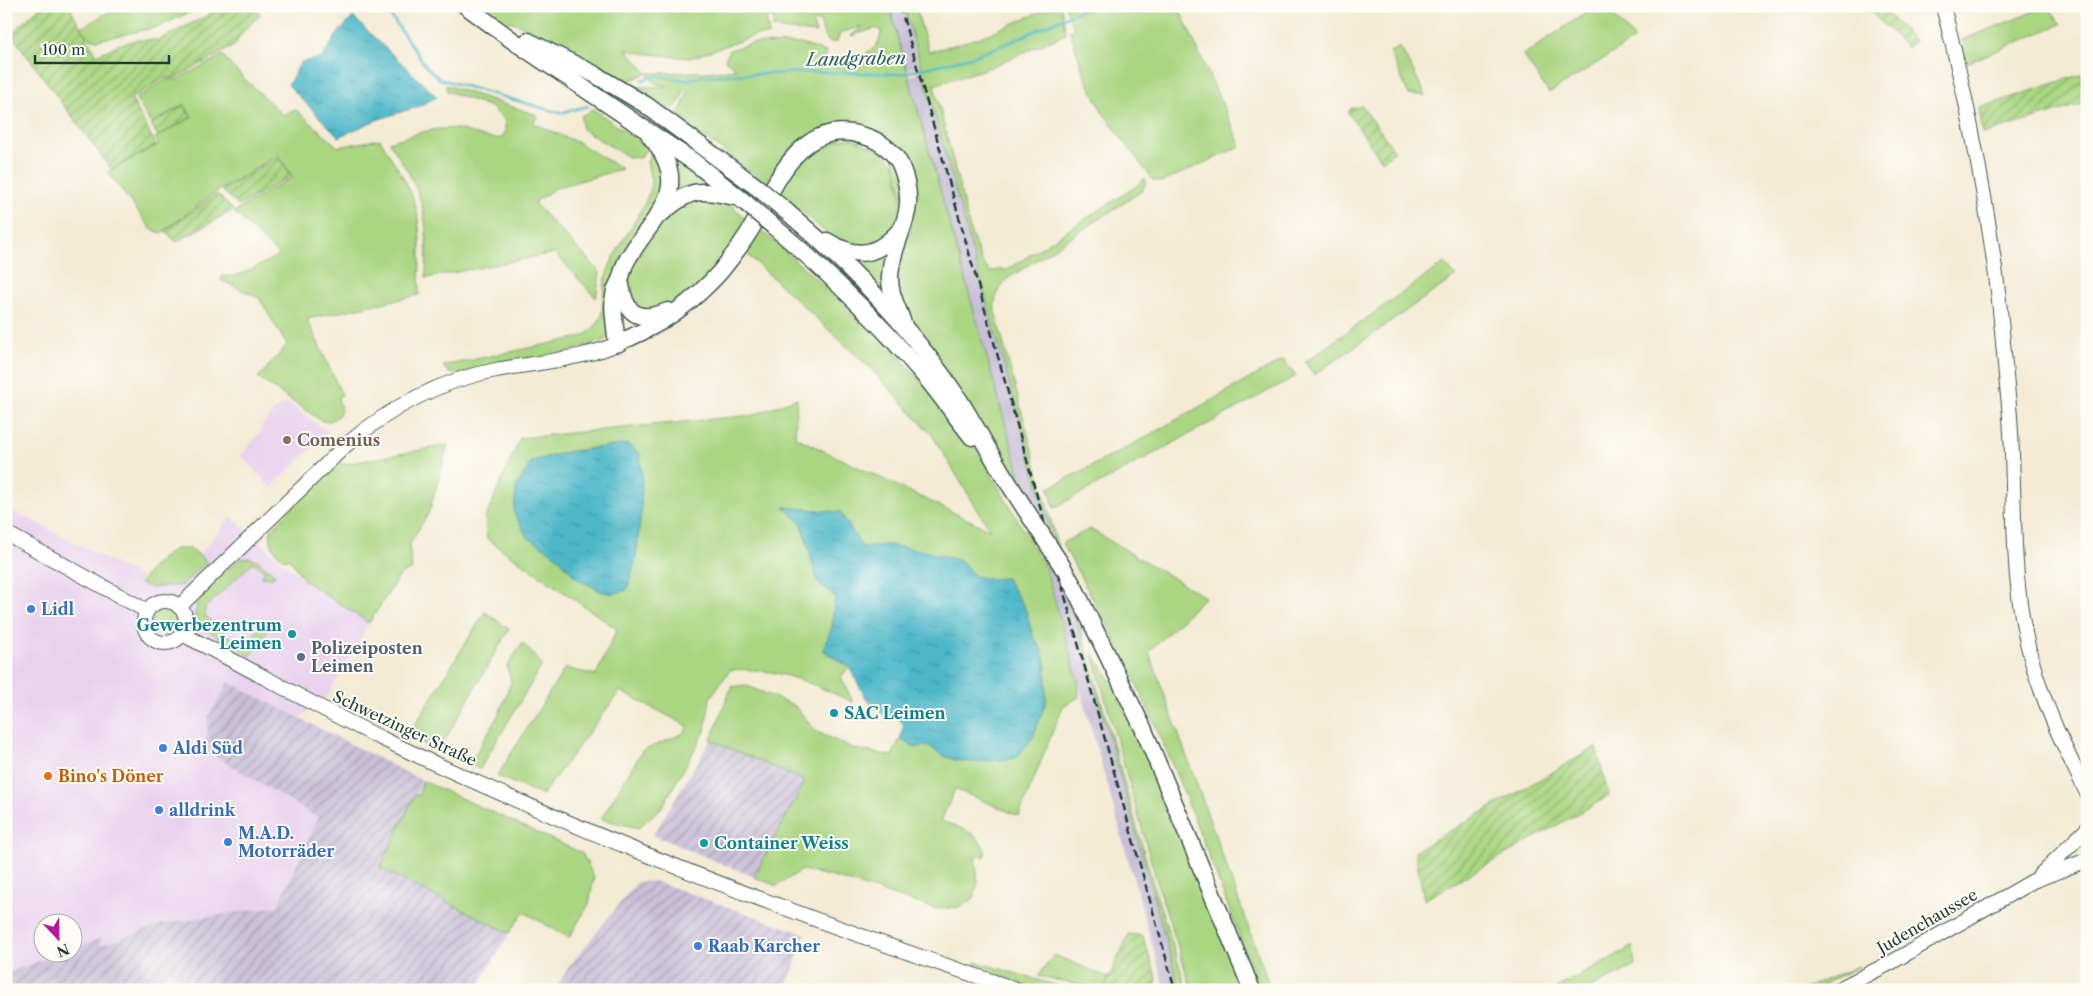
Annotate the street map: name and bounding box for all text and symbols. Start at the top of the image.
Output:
scale bar [35,32,169,64]
text: 100 m [42,40,85,59]
water label: Landgraben [804,47,906,71]
place label: Comenius [297,430,380,450]
marker: Comenius [281,434,293,446]
place label: Lidl [41,599,74,619]
marker: Lidl [25,603,37,615]
place label: Gewerbezentrum Leimen [137,615,282,653]
marker: Gewerbezentrum Leimen [286,628,298,640]
place label: Polizeiposten Leimen [311,638,423,676]
marker: Polizeiposten Leimen [295,651,307,663]
street label: Schwetzinger Straße [330,686,480,770]
place label: SAC Leimen [844,703,946,723]
marker: SAC Leimen [828,707,840,719]
place label: Aldi Süd [172,738,243,758]
marker: Aldi Süd [157,742,169,754]
place label: Bino's Döner [58,766,164,786]
marker: Bino's Döner [42,770,54,782]
place label: alldrink [169,800,236,820]
marker: alldrink [153,804,165,816]
place label: M.A.D. Motorräder [238,823,334,861]
place label: Container Weiss [714,833,849,853]
marker: M.A.D. Motorräder [222,836,234,848]
marker: Container Weiss [698,837,710,849]
street label: Judenchaussee [1871,884,1981,959]
north arrow [32,914,82,964]
place label: Raab Karcher [708,936,820,956]
text: N [54,939,72,961]
marker: Raab Karcher [692,940,704,952]

